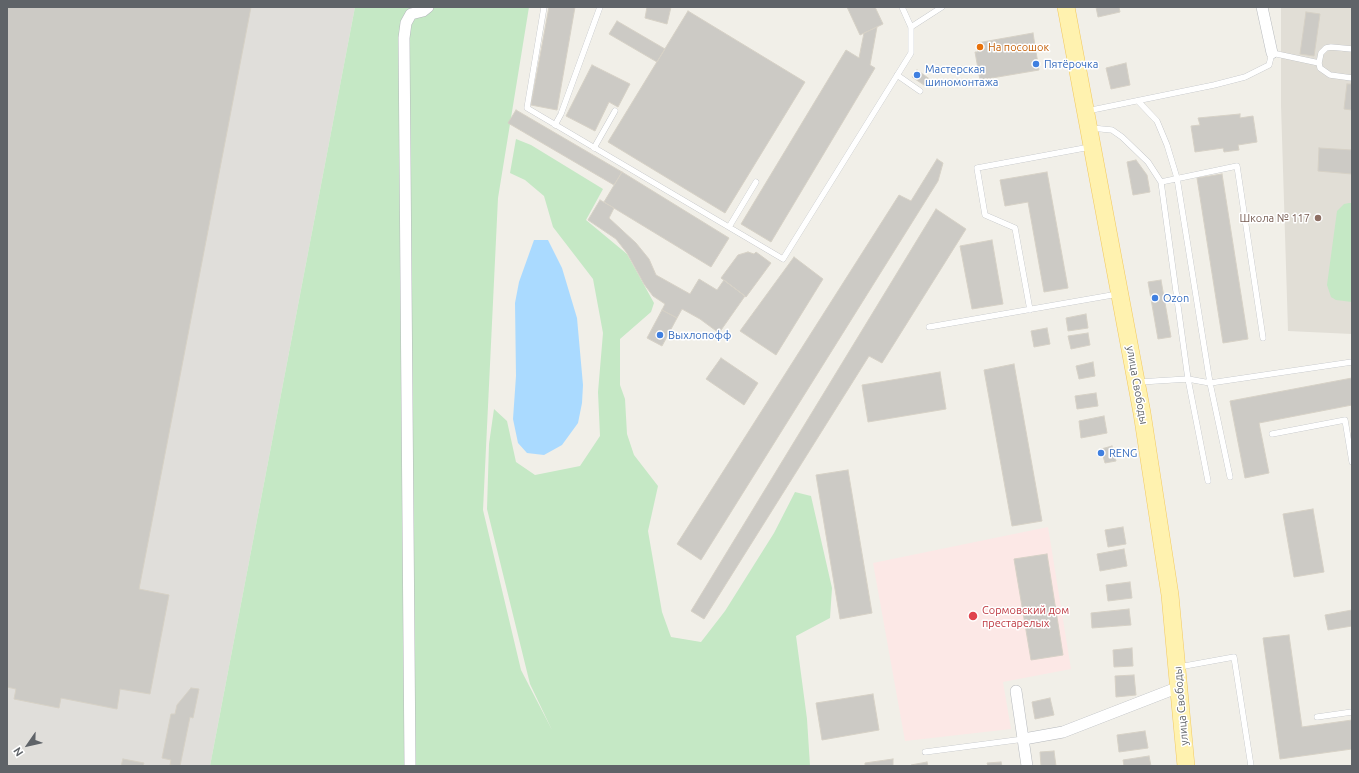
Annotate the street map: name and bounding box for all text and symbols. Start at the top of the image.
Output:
place label: На посошок [988,40,1049,54]
marker: На посошок [975,42,985,52]
place label: Пятёрочка [1044,57,1098,71]
marker: Пятёрочка [1031,59,1041,69]
place label: Мастерская шиномонтажа [925,62,998,88]
marker: Мастерская шиномонтажа [912,70,922,80]
place label: Школа № 117 [1240,211,1310,225]
marker: Школа № 117 [1313,213,1323,223]
place label: Ozon [1163,291,1189,305]
marker: Ozon [1150,293,1160,303]
place label: Выхлопофф [668,328,731,342]
marker: Выхлопофф [655,330,665,340]
street label: улица Свободы [1124,345,1150,425]
place label: RENG [1109,446,1137,460]
marker: RENG [1096,448,1106,458]
place label: Сормовский дом престарелых [982,603,1069,629]
marker: Сормовский дом престарелых [967,610,979,622]
street label: улица Свободы [1171,666,1191,746]
north arrow [8,725,48,765]
text: N [11,745,25,758]

